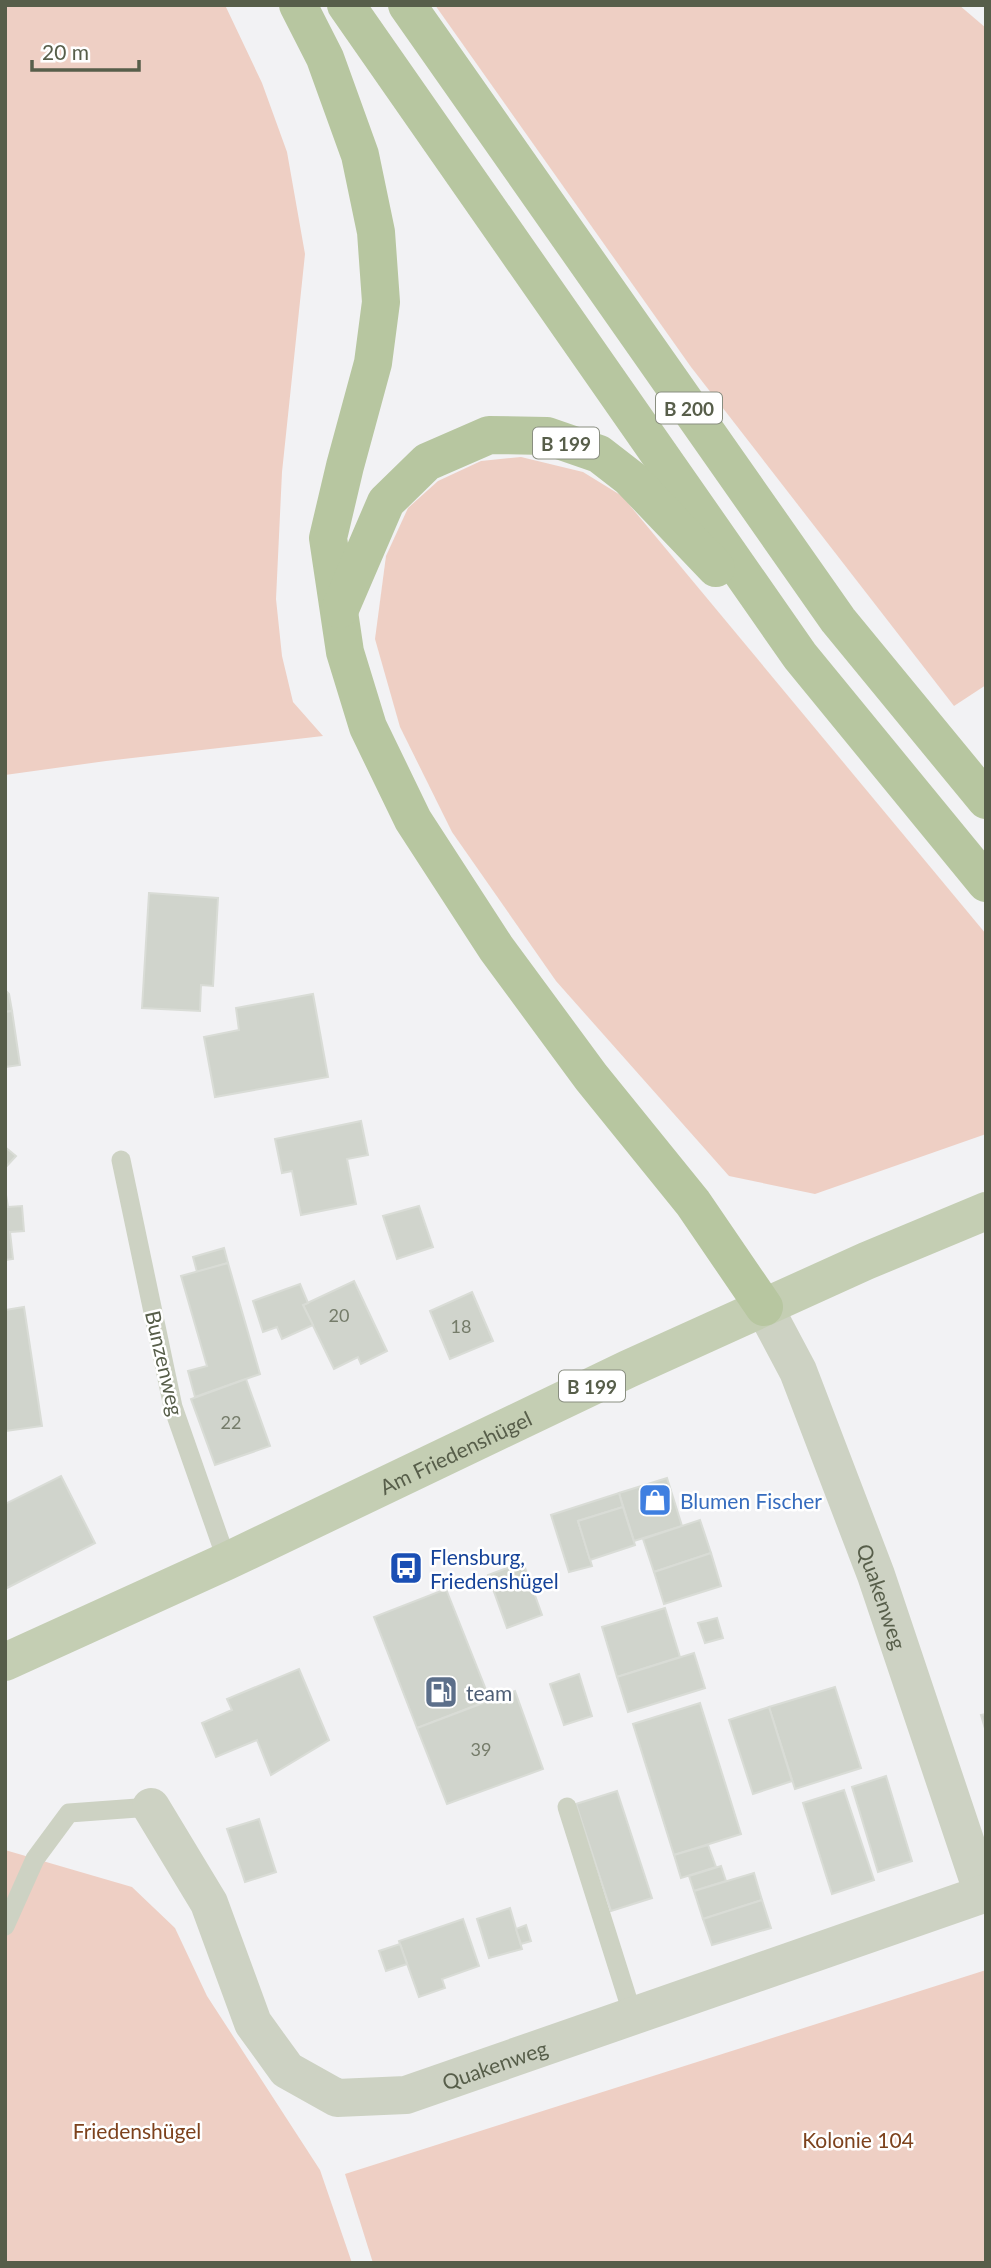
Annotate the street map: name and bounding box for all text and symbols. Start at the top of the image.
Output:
scale bar [32,28,138,72]
text: 20 m [42,39,89,64]
road number: B 200 [656,392,722,424]
road number: B 199 [533,428,599,458]
house number: 20 [329,1304,349,1326]
street label: Bunzenweg [141,1308,189,1418]
house number: 18 [451,1315,471,1337]
road number: B 199 [559,1370,625,1402]
street label: Am Friedenshügel [375,1405,535,1499]
house number: 22 [221,1411,241,1433]
shop icon: Blumen Fischer [636,1481,674,1519]
place label: Blumen Fischer [680,1488,822,1513]
street label: Quakenweg [853,1540,912,1652]
place label: Flensburg, Friedenshügel [430,1544,559,1593]
bus stop icon: Flensburg, Friedenshügel [387,1549,425,1587]
fuel station icon: team [422,1673,460,1711]
place label: team [466,1680,512,1705]
house number: 39 [471,1738,491,1760]
street label: Quakenweg [438,2034,551,2094]
park label: Friedenshügel [73,2118,201,2143]
park label: Kolonie 104 [802,2127,914,2152]

